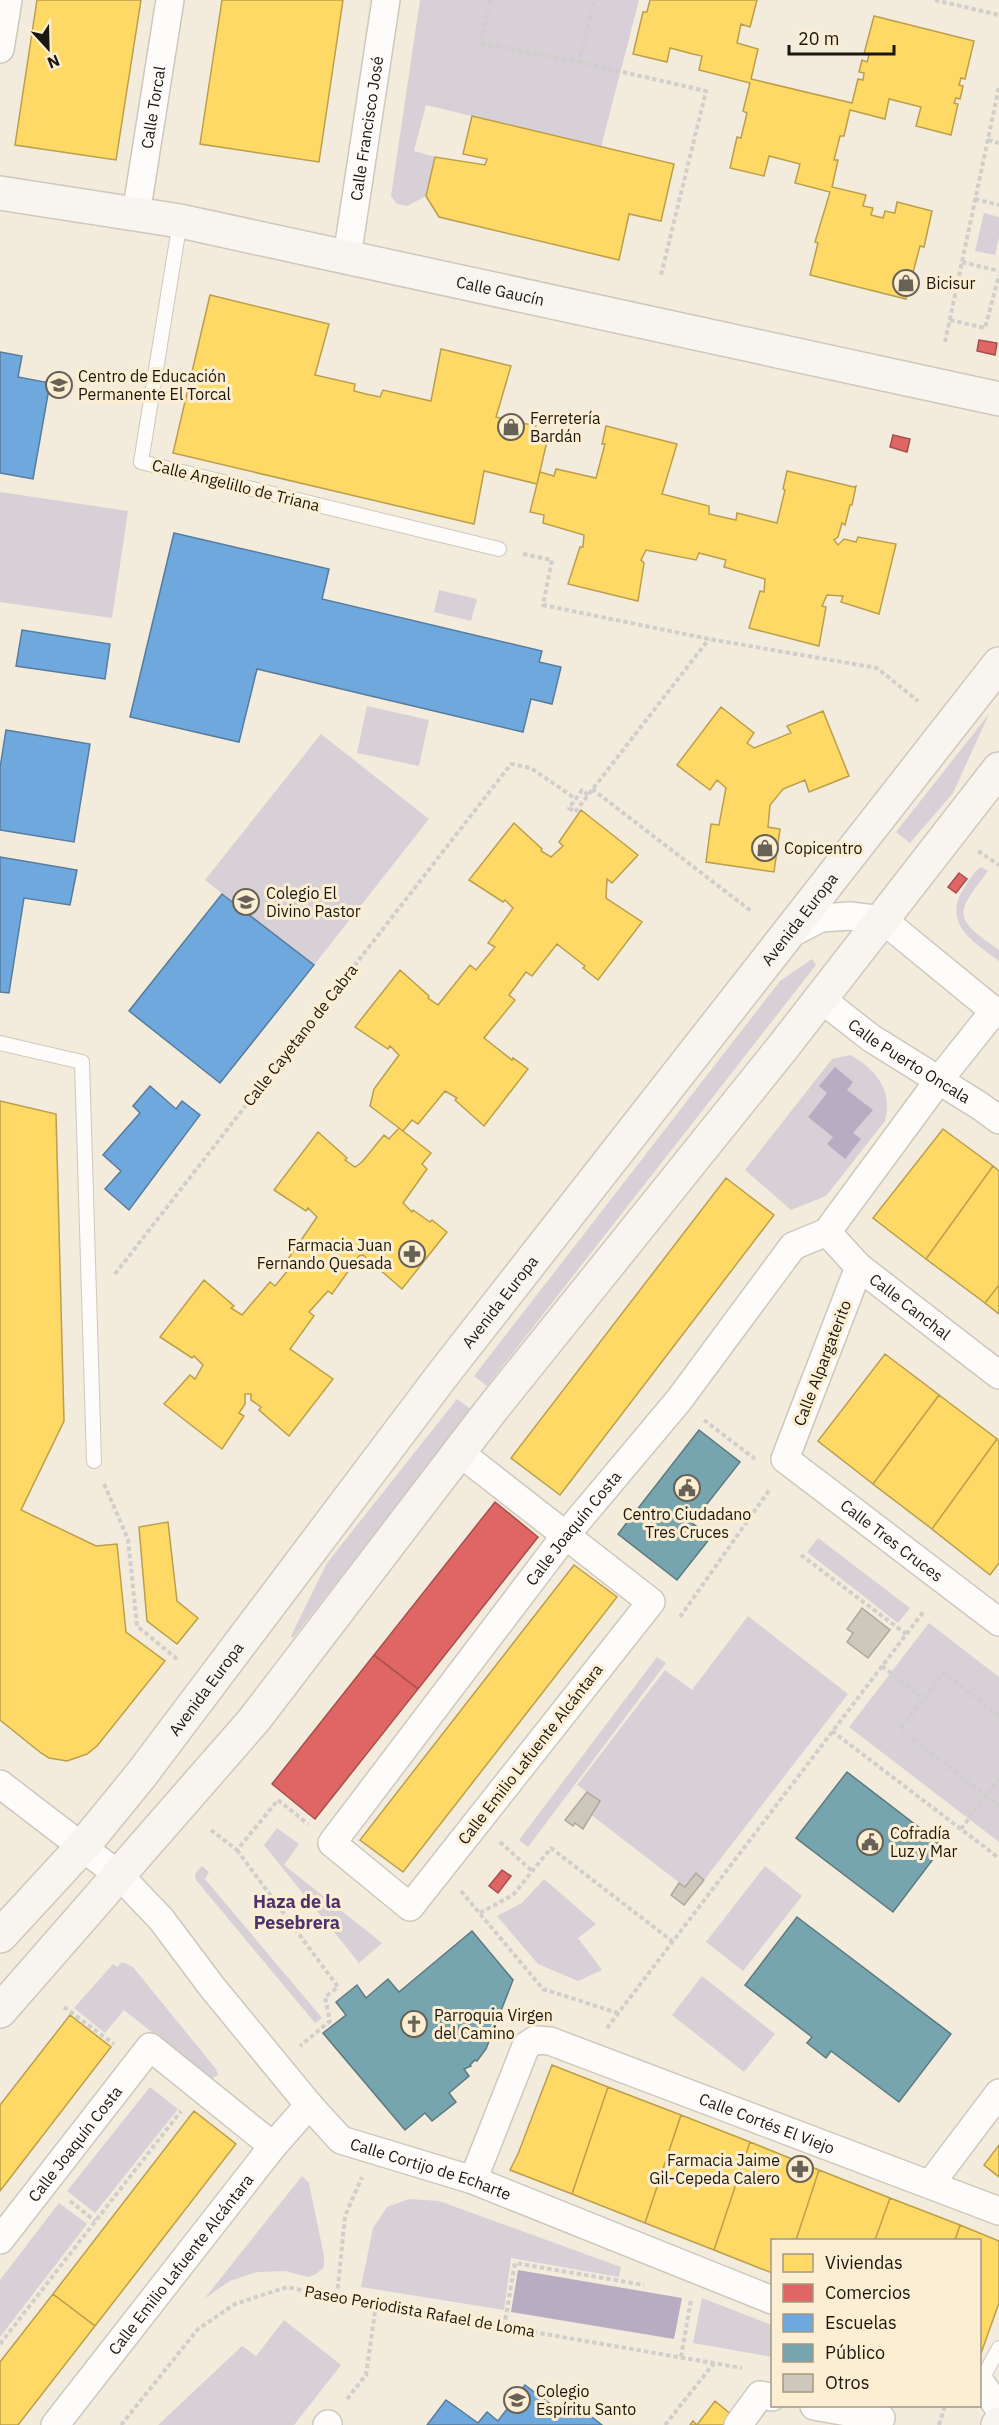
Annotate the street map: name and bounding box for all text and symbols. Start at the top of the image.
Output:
north arrow [18,18,78,78]
scale bar [789,18,894,56]
text: 20 m [798,27,840,50]
text: N [44,50,63,73]
street label: Calle Francisco José [346,55,387,202]
street label: Calle Torcal [137,65,169,150]
shop icon: Bicisur [891,268,921,298]
street label: Calle Gaucín [454,271,546,310]
place label: Bicisur [926,273,975,293]
place label: Centro de Educación Permanente El Torcal [78,366,231,404]
school or university icon: Centro de Educación Permanente El Torcal [44,370,74,400]
place label: Ferretería Bardán [530,408,601,446]
shop icon: Ferretería Bardán [496,412,526,442]
street label: Calle Angelillo de Triana [150,454,322,516]
shop icon: Copicentro [750,833,780,863]
place label: Copicentro [784,838,862,858]
street label: Avenida Europa [757,868,842,969]
place label: Colegio El Divino Pastor [266,883,361,921]
school or university icon: Colegio El Divino Pastor [231,887,261,917]
street label: Calle Cayetano de Cabra [238,960,362,1110]
street label: Calle Puerto Oncala [844,1014,975,1108]
place label: Farmacia Juan Fernando Quesada [257,1235,392,1273]
pharmacy icon: Farmacia Juan Fernando Quesada [397,1239,427,1269]
street label: Avenida Europa [457,1251,543,1352]
street label: Calle Canchal [865,1269,955,1344]
street label: Calle Alpargaterito [789,1297,855,1429]
street label: Calle Joaquín Costa [521,1466,626,1589]
public building icon: Centro Ciudadano Tres Cruces [672,1473,702,1503]
street label: Calle Tres Cruces [836,1495,947,1586]
place label: Centro Ciudadano Tres Cruces [623,1504,751,1542]
street label: Avenida Europa [164,1638,248,1740]
street label: Calle Emilio Lafuente Alcántara [453,1659,607,1848]
place label: Cofradía Luz y Mar [890,1823,957,1861]
public building icon: Cofradía Luz y Mar [855,1827,885,1857]
district label: Haza de la Pesebrera [253,1890,341,1934]
place label: Parroquia Virgen del Camino [434,2005,553,2043]
church icon: Parroquia Virgen del Camino [399,2009,429,2039]
street label: Calle Joaquín Costa [24,2081,126,2206]
street label: Calle Cortés El Viejo [696,2088,838,2158]
street label: Calle Cortijo de Echarte [348,2133,514,2204]
place label: Farmacia Jaime Gil-Cepeda Calero [649,2150,780,2188]
pharmacy icon: Farmacia Jaime Gil-Cepeda Calero [785,2154,815,2184]
street label: Calle Emilio Lafuente Alcántara [104,2170,258,2359]
legend [771,2239,981,2407]
text: Viviendas [825,2251,903,2274]
street label: Paseo Periodista Rafael de Loma [303,2281,537,2341]
text: Comercios [825,2281,911,2304]
text: Escuelas [825,2311,897,2334]
text: Público [825,2341,885,2364]
text: Otros [825,2371,869,2394]
place label: Colegio Espíritu Santo [536,2381,636,2419]
school or university icon: Colegio Espíritu Santo [502,2385,532,2415]

